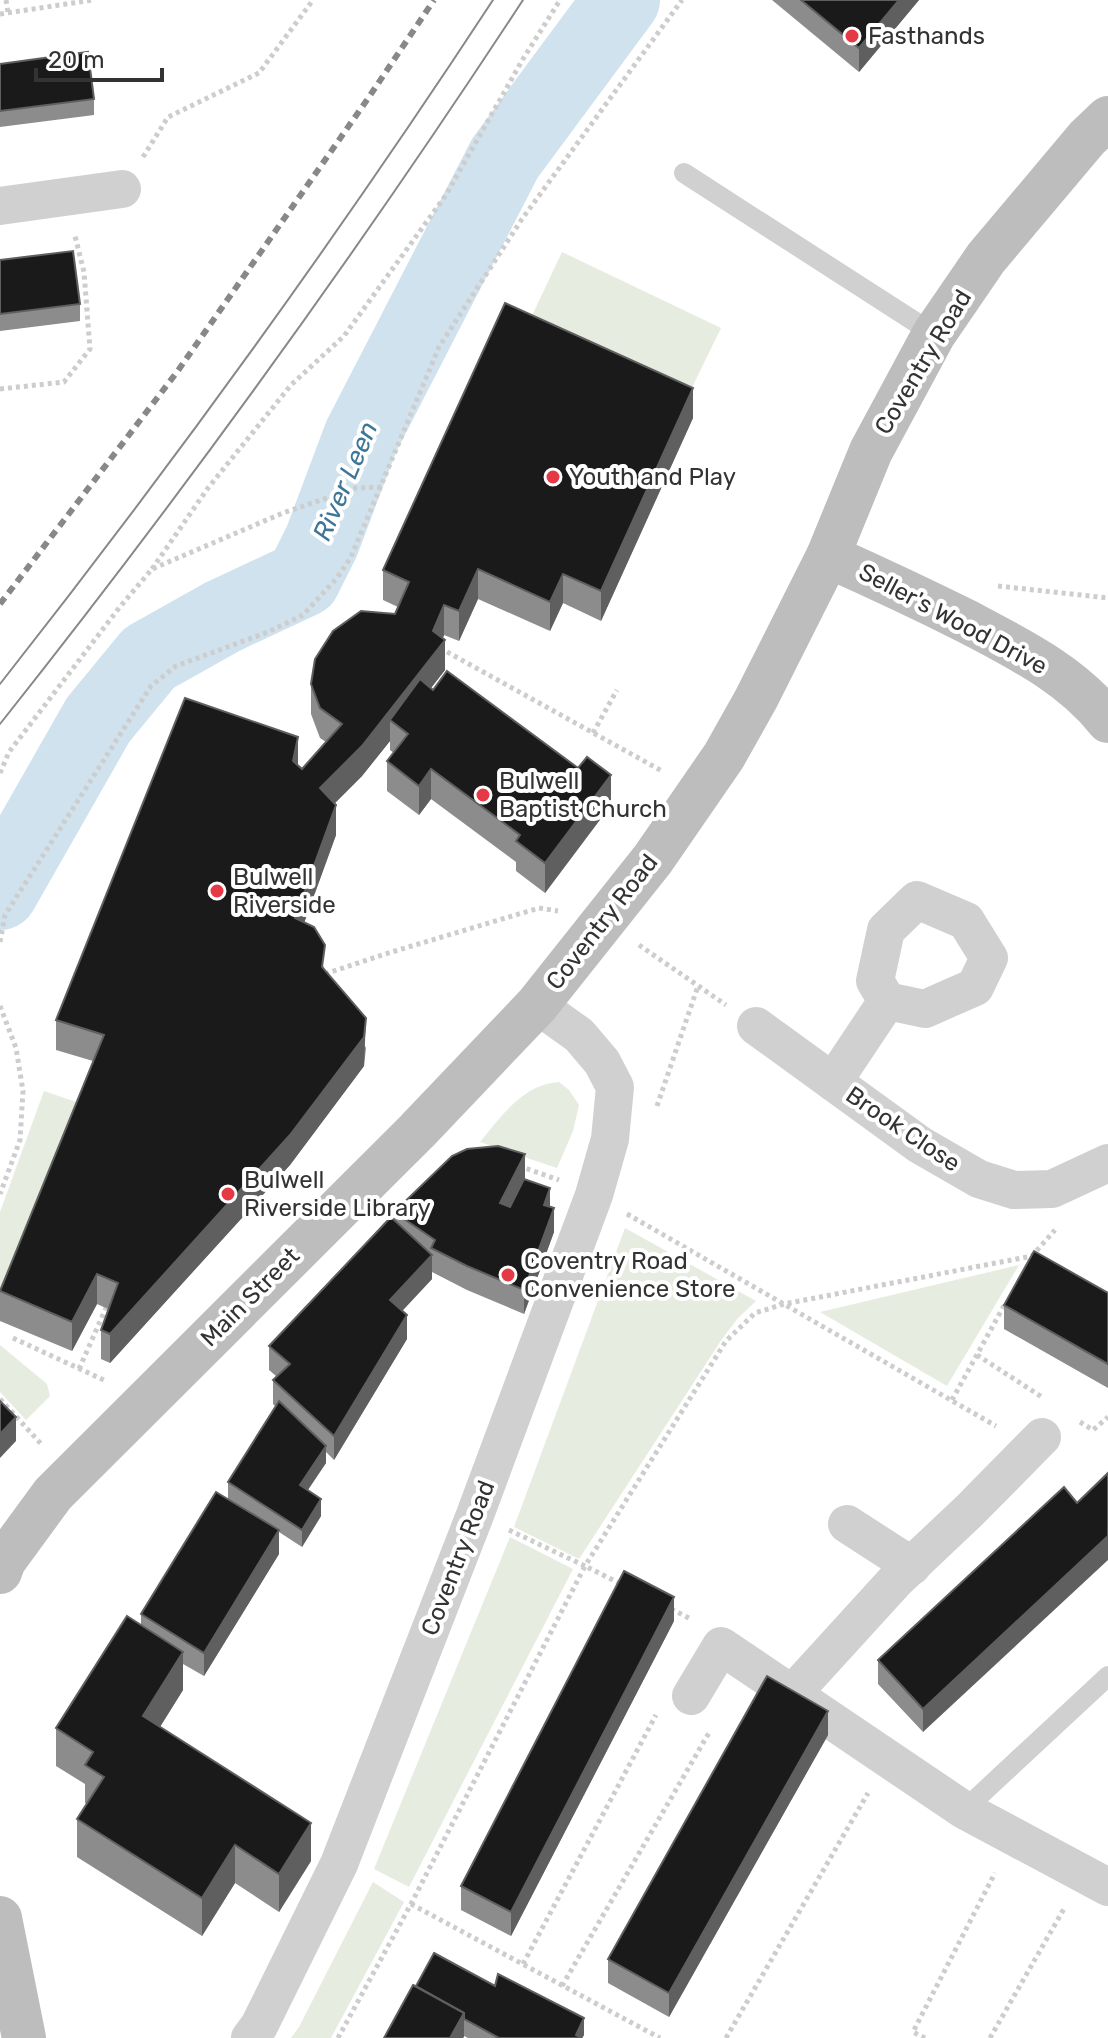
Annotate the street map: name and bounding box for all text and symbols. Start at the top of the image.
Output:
place label: Fasthands [868,22,985,50]
marker: Fasthands [843,27,861,45]
scale bar [36,32,162,82]
text: 20 m [48,46,105,74]
street label: Coventry Road [869,285,977,439]
water label: River Leen [306,417,384,545]
place label: Youth and Play [569,463,736,491]
marker: Youth and Play [544,468,562,486]
street label: Seller's Wood Drive [854,558,1052,680]
place label: Bulwell Baptist Church [499,767,667,823]
marker: Bulwell Baptist Church [474,786,492,804]
street label: Coventry Road [541,849,663,995]
place label: Bulwell Riverside [233,863,336,919]
marker: Bulwell Riverside [208,882,226,900]
street label: Brook Close [841,1081,965,1177]
place label: Bulwell Riverside Library [244,1166,431,1222]
marker: Bulwell Riverside Library [219,1185,237,1203]
street label: Main Street [195,1242,305,1352]
place label: Coventry Road Convenience Store [524,1247,736,1303]
marker: Coventry Road Convenience Store [499,1266,517,1284]
street label: Coventry Road [416,1476,500,1640]

